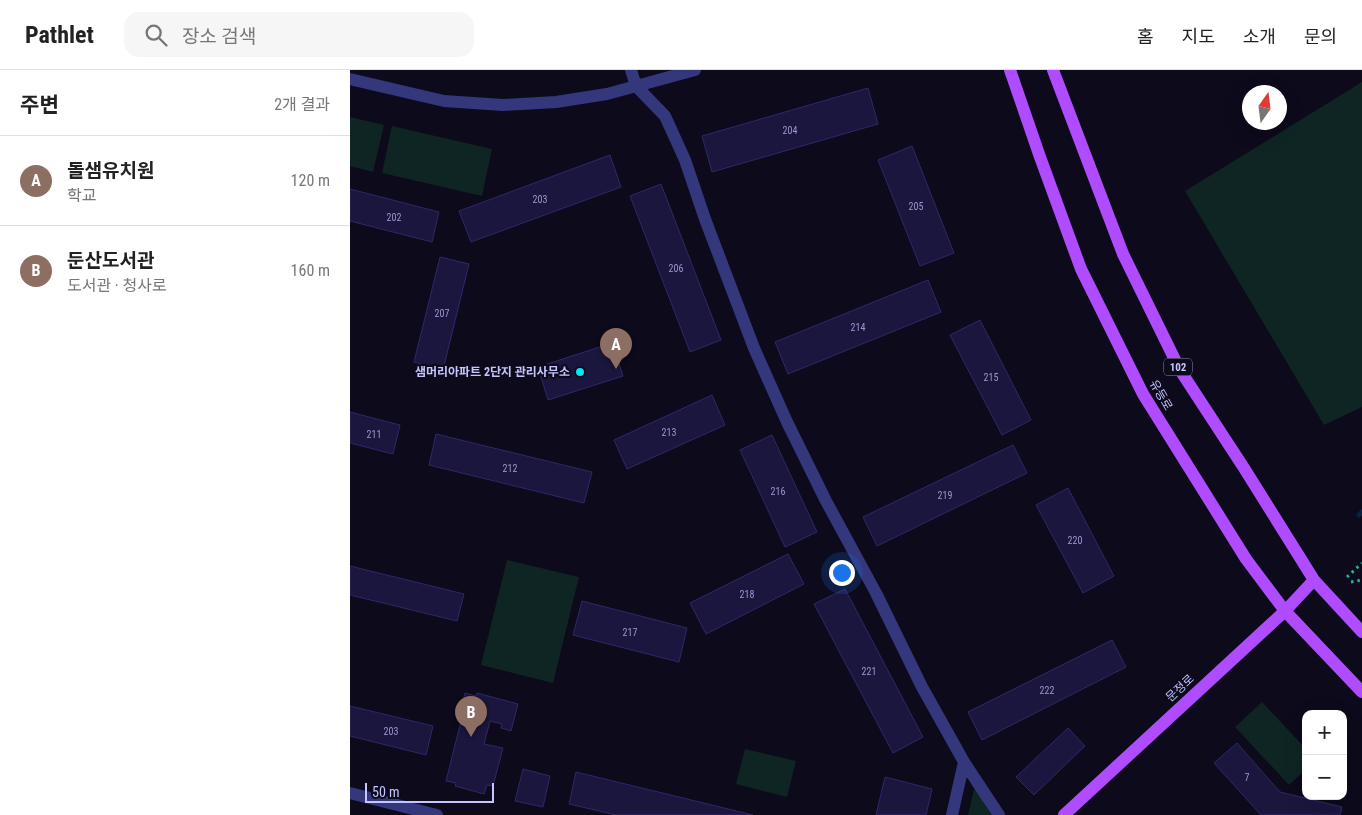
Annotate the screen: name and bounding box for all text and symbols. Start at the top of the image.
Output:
search box [124,12,474,57]
text: Pathlet [25,21,94,49]
icon: search [142,21,170,49]
text: 장소 검색 [182,25,256,48]
text: 홈 [1137,26,1154,47]
text: 지도 [1182,26,1215,47]
text: 소개 [1243,26,1276,47]
text: 문의 [1304,26,1337,47]
north arrow [1242,85,1287,130]
text: 주변 [20,93,59,117]
text: 2개 결과 [274,95,330,114]
house number: 204 [783,125,797,136]
text: 돌샘유치원 [67,159,154,182]
text: A [31,171,41,190]
text: 120 m [291,171,330,190]
text: 학교 [67,186,96,205]
house number: 203 [533,194,547,205]
house number: 205 [909,201,923,212]
house number: 202 [387,212,401,223]
text: 둔산도서관 [67,249,154,272]
text: B [32,261,40,280]
text: 160 m [291,261,330,280]
house number: 206 [669,263,683,274]
text: 도서관 · 청사로 [67,276,167,295]
house number: 207 [435,308,449,319]
house number: 214 [851,322,865,333]
pin: A [600,328,632,369]
road number: 102 [1164,358,1192,376]
place label: 샘머리아파트 2단지 관리사무소 [415,365,570,379]
marker: 샘머리아파트 2단지 관리사무소 [574,366,586,378]
house number: 215 [984,372,998,383]
street label: 유등로 [1147,377,1175,413]
house number: 213 [662,427,676,438]
house number: 211 [367,429,381,440]
house number: 212 [503,463,517,474]
house number: 216 [771,486,785,497]
house number: 219 [938,490,952,501]
house number: 220 [1068,535,1082,546]
your location [829,560,855,586]
house number: 218 [740,589,754,600]
house number: 217 [623,627,637,638]
house number: 221 [862,666,876,677]
street label: 문정로 [1163,672,1197,704]
house number: 222 [1040,685,1054,696]
pin: B [455,696,487,737]
map controls [1302,710,1347,800]
button: + [1302,710,1347,755]
house number: 203 [384,726,398,737]
button: − [1302,755,1347,800]
house number: 7 [1245,772,1250,783]
scale bar [365,780,494,803]
text: 50 m [372,784,400,800]

